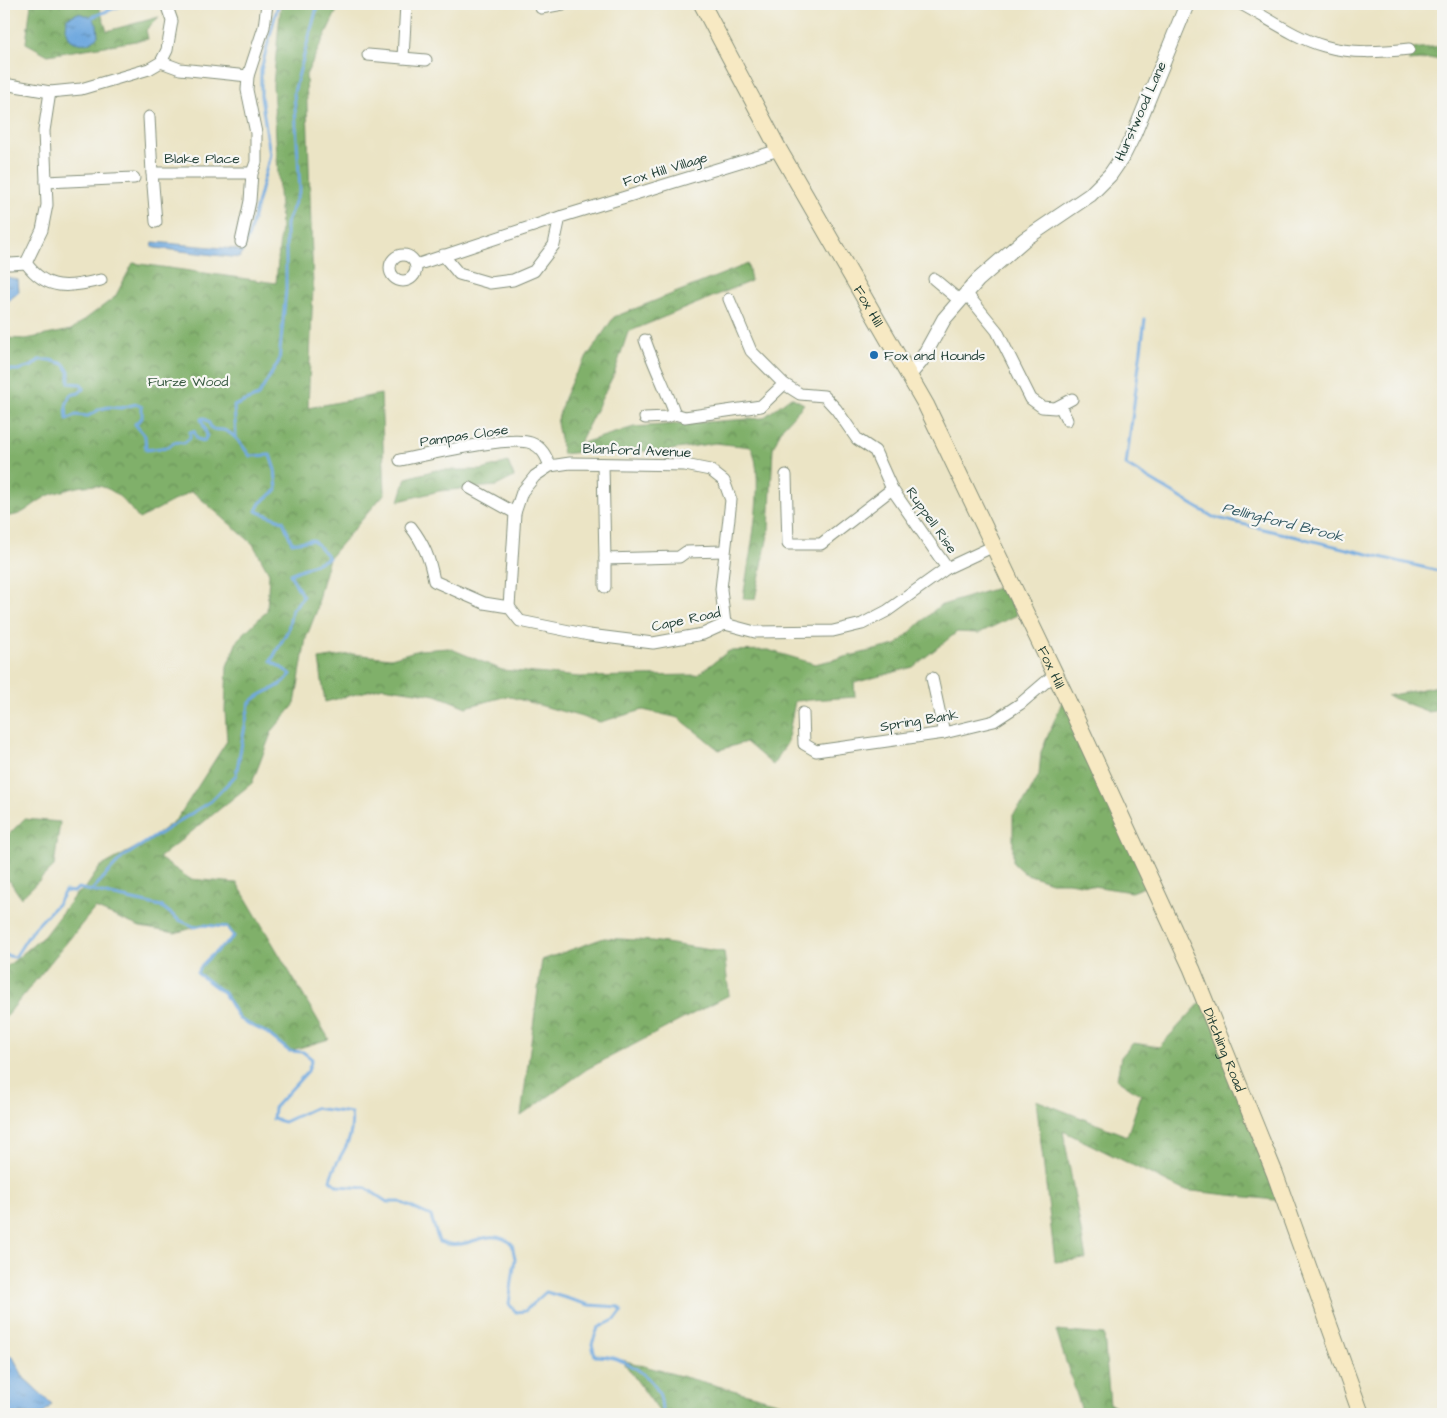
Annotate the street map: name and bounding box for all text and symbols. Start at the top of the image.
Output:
street label: Hurstwood Lane [1110,58,1172,164]
street label: Fox Hill Village [620,147,710,192]
street label: Blake Place [164,149,240,169]
street label: Fox Hill [848,282,888,331]
place label: Fox and Hounds [884,346,985,366]
marker: Fox and Hounds [868,349,880,361]
park label: Furze Wood [148,372,228,392]
street label: Pampas Close [419,420,510,452]
street label: Blanford Avenue [582,439,692,463]
street label: Ruppell Rise [901,483,962,558]
water label: Pellingford Brook [1220,497,1346,549]
street label: Cape Road [650,603,723,637]
street label: Fox Hill [1032,643,1069,692]
street label: Spring Bank [879,705,960,737]
street label: Ditchling Road [1198,1005,1250,1095]

